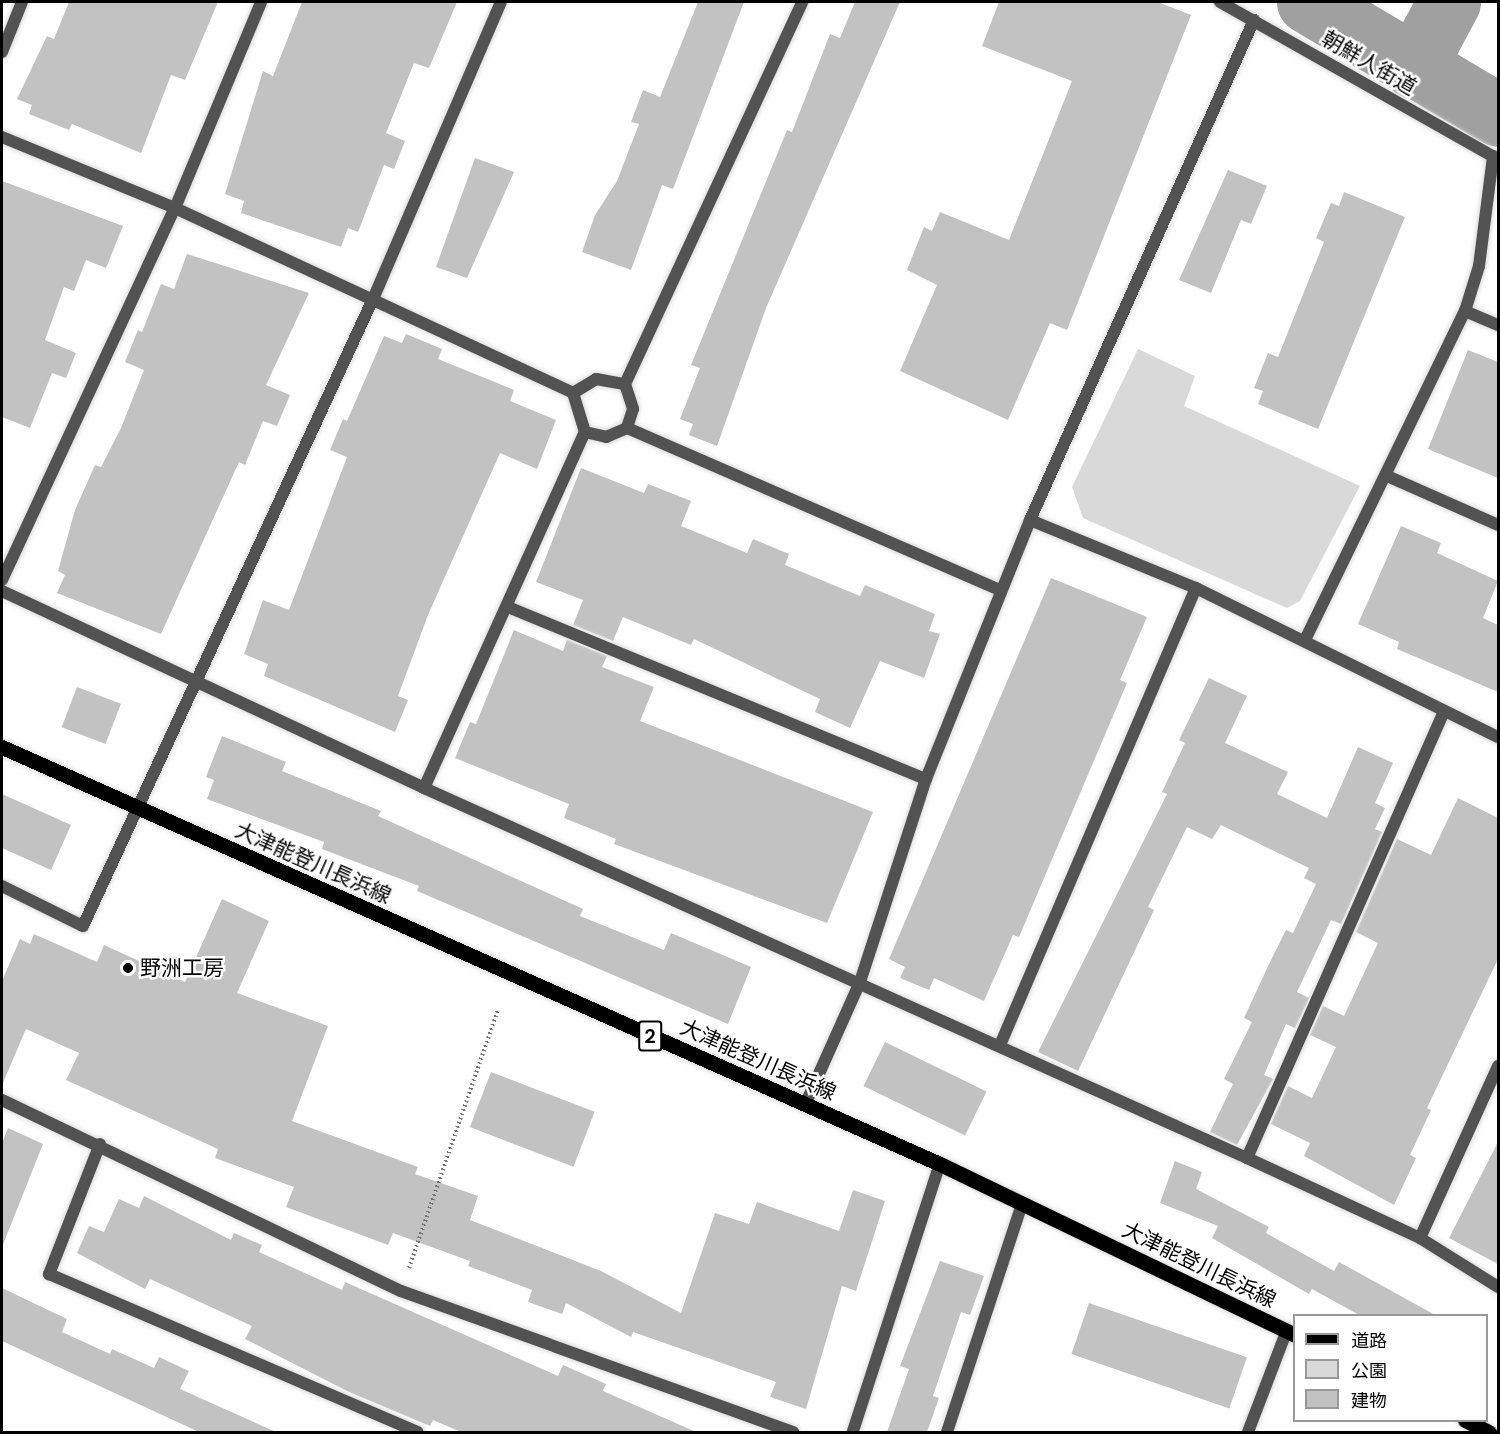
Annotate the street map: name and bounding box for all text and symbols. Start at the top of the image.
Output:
street label: 朝鮮人街道 [1317,26,1421,100]
street label: 大津能登川長浜線 [231,817,395,909]
place label: 野洲工房 [140,955,224,981]
marker: 野洲工房 [121,961,135,975]
street label: 大津能登川長浜線 [676,1014,840,1106]
road number: 2 [638,1019,662,1053]
street label: 大津能登川長浜線 [1118,1217,1280,1313]
legend [1293,1314,1488,1422]
text: 道路 [1351,1329,1387,1353]
text: 公園 [1351,1359,1387,1383]
text: 建物 [1351,1389,1387,1413]

